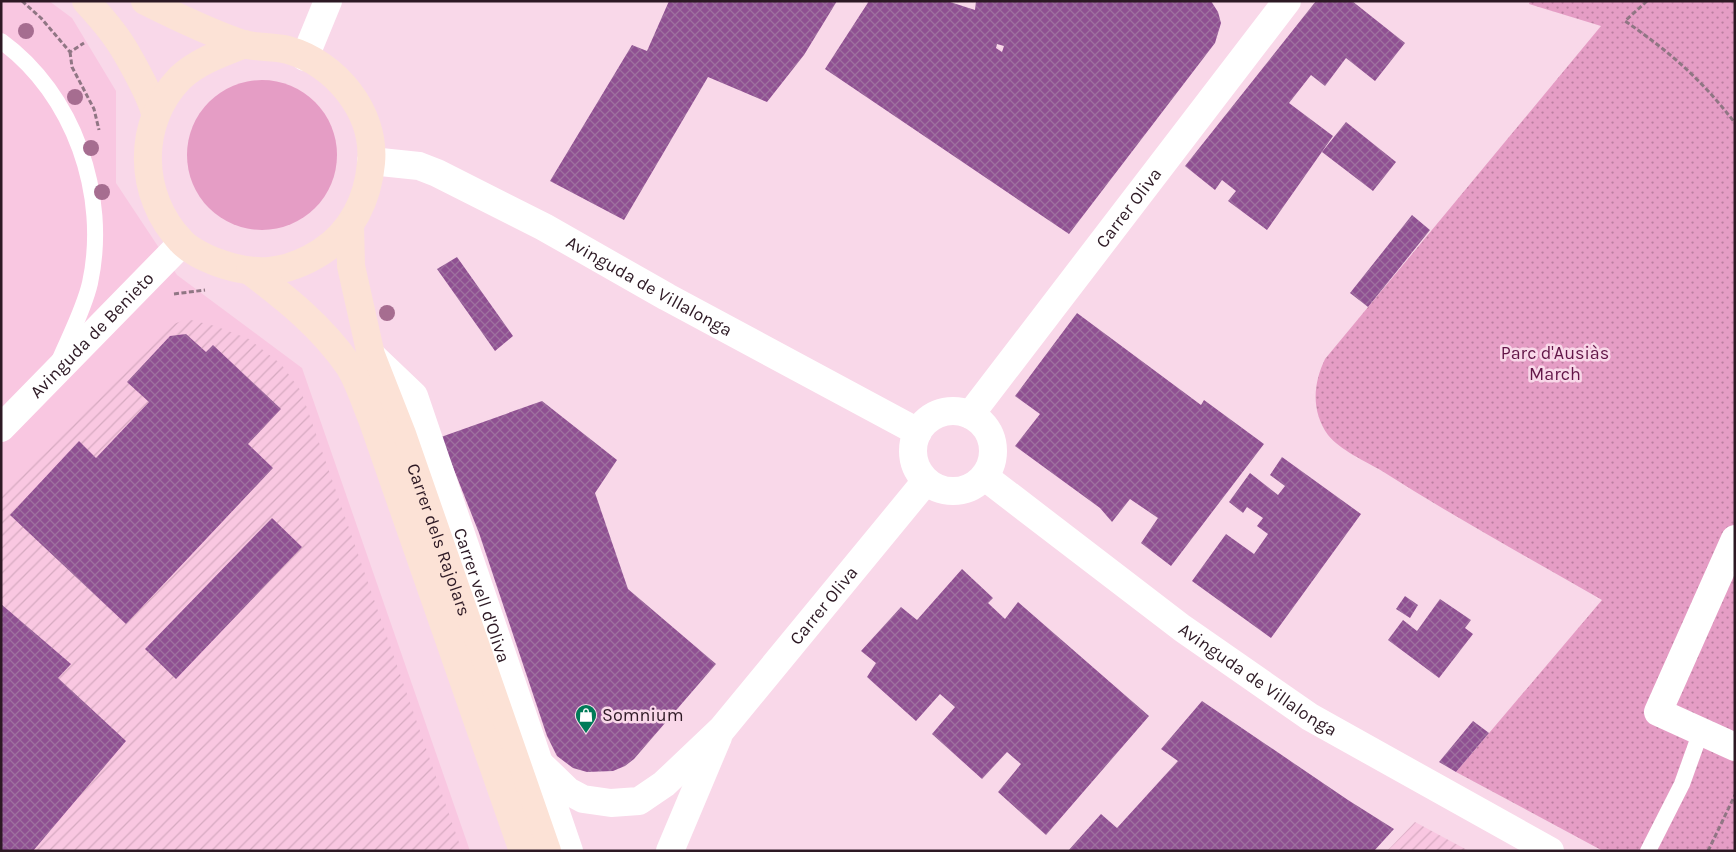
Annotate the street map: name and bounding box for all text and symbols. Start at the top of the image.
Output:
street label: Carrer Oliva [1091,163,1166,252]
street label: Avinguda de Villalonga [562,231,736,341]
street label: Avinguda de Benieto [25,267,159,403]
park label: Parc d'Ausiàs March [1501,342,1609,385]
street label: Carrer dels Rajolars [402,460,475,619]
street label: Carrer vell d'Oliva [449,525,515,666]
street label: Carrer Oliva [785,562,862,649]
street label: Avinguda de Villalonga [1174,618,1341,741]
shop icon: Somnium [574,703,598,734]
place label: Somnium [602,704,684,726]

